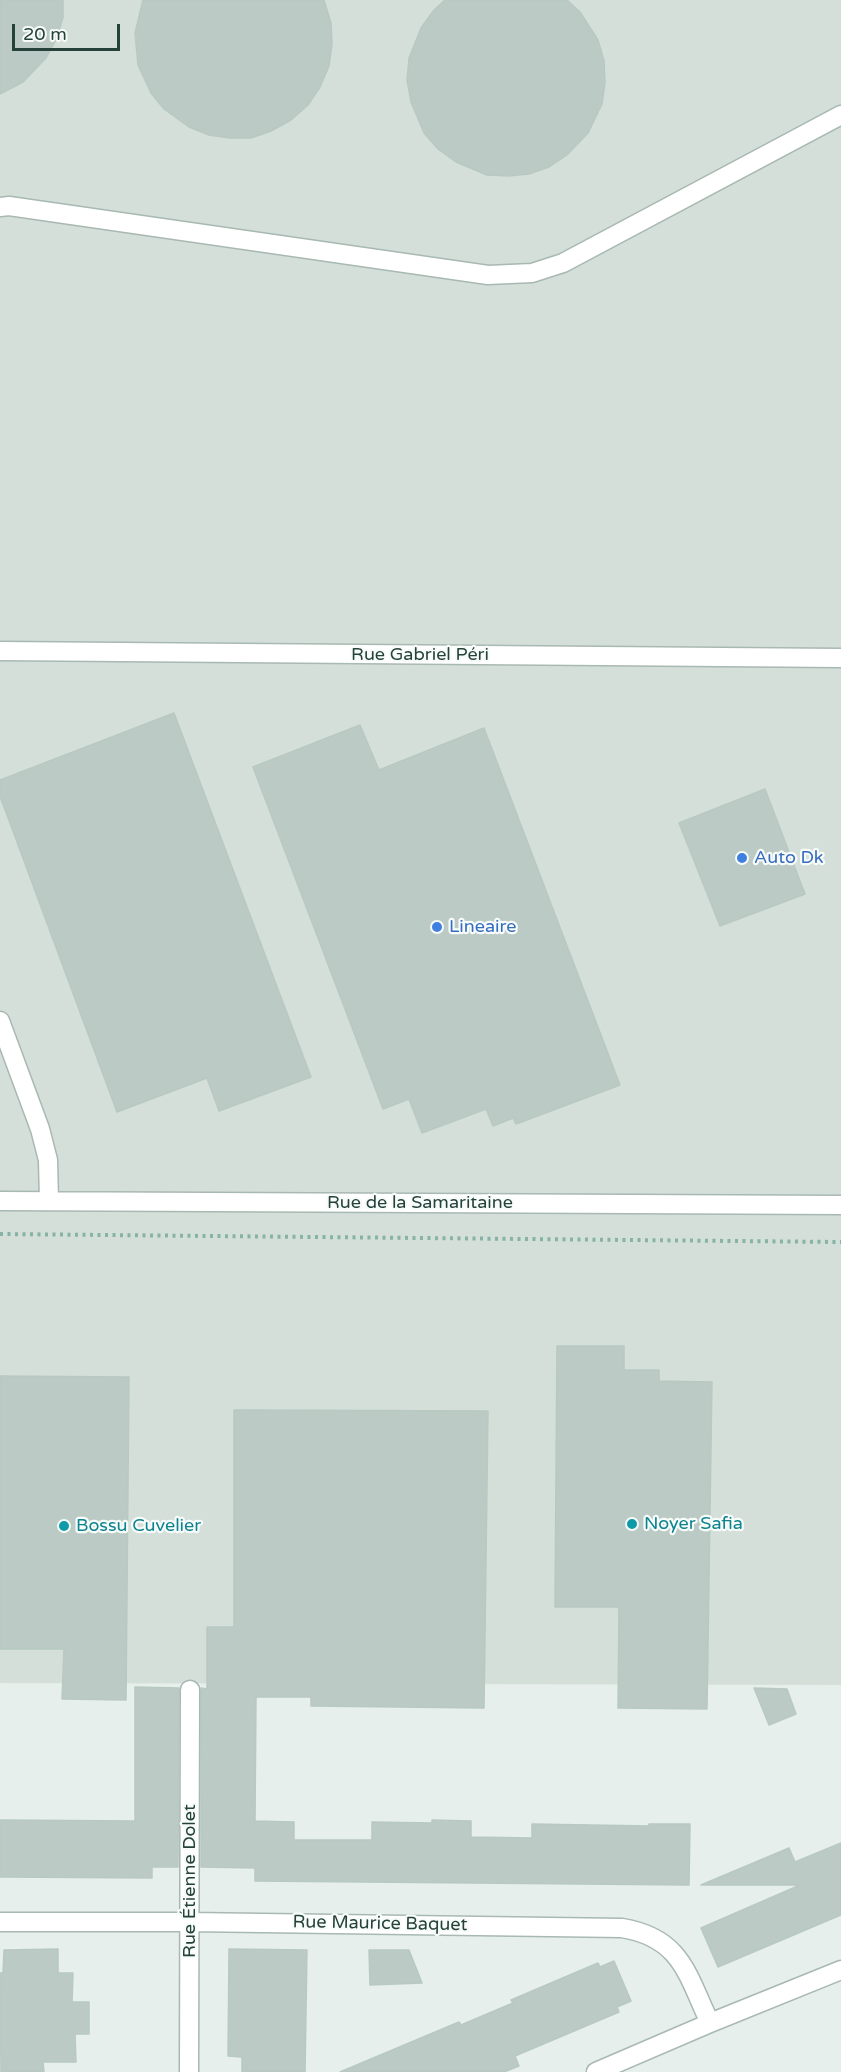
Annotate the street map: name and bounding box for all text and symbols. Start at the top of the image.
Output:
scale bar [15,12,123,50]
text: 20 m [23,23,67,45]
street label: Rue Gabriel Péri [351,644,489,666]
place label: Auto Dk [754,847,824,869]
marker: Auto Dk [735,851,749,865]
place label: Lineaire [449,916,516,938]
marker: Lineaire [430,920,444,934]
street label: Rue de la Samaritaine [327,1192,513,1214]
place label: Noyer Safia [644,1513,743,1535]
place label: Bossu Cuvelier [76,1515,201,1537]
marker: Noyer Safia [625,1517,639,1531]
marker: Bossu Cuvelier [57,1519,71,1533]
street label: Rue Étienne Dolet [179,1804,201,1958]
street label: Rue Maurice Baquet [292,1912,468,1936]

